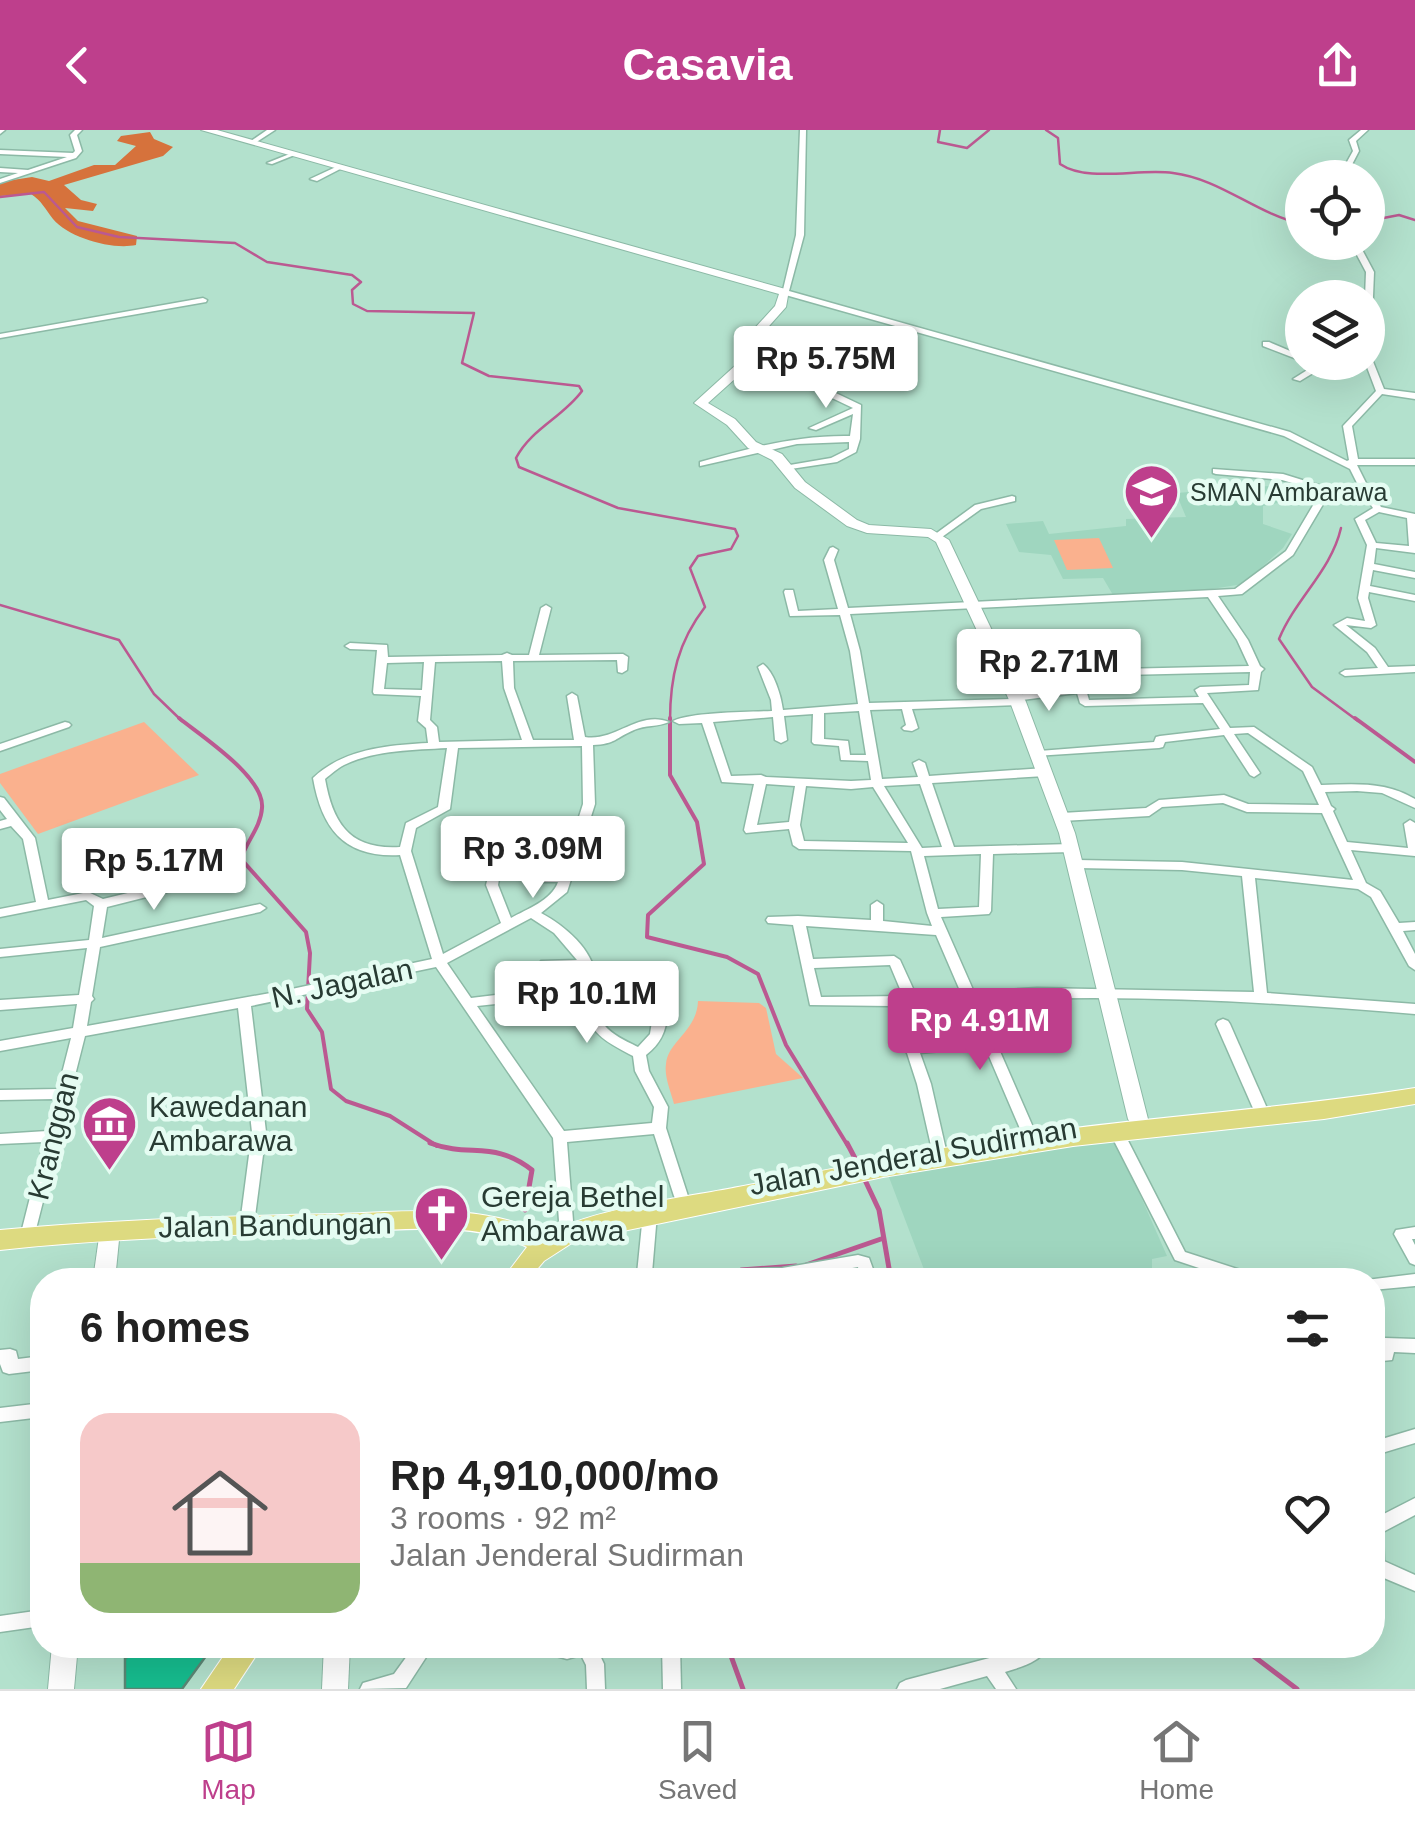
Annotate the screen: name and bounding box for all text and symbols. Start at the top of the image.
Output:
icon: back [50,38,105,93]
icon: share [1310,38,1365,93]
text: Casavia [622,39,793,90]
map controls [1285,160,1385,380]
button: locate [1285,160,1385,260]
button: layers [1285,280,1385,380]
pin: Rp 5.75M [723,326,929,411]
text: Rp 5.75M [756,340,896,376]
school or university icon: SMAN Ambarawa [1121,462,1181,541]
place label: SMAN Ambarawa [1190,478,1387,506]
pin: Rp 2.71M [946,629,1152,714]
text: Rp 2.71M [979,643,1119,679]
pin: Rp 3.09M [430,816,636,901]
pin: Rp 5.17M [51,828,257,913]
text: Rp 3.09M [463,830,603,866]
text: Rp 5.17M [84,842,224,878]
street label: N. Jagalan [268,952,416,1014]
pin: Rp 10.1M [484,961,690,1046]
text: Rp 10.1M [517,975,657,1011]
pin: Rp 4.91M [877,988,1083,1073]
text: Rp 4.91M [910,1002,1050,1038]
street label: Kranggan [21,1069,85,1203]
place label: Kawedanan Ambarawa [149,1090,307,1157]
museum icon: Kawedanan Ambarawa [80,1093,140,1172]
street label: Jalan Jenderal Sudirman [747,1111,1079,1201]
place label: Gereja Bethel Ambarawa [481,1180,664,1247]
church icon: Gereja Bethel Ambarawa [412,1183,472,1262]
street label: Jalan Bandungan [158,1206,392,1244]
icon: filters [1280,1301,1335,1356]
text: 6 homes [80,1304,250,1351]
text: Rp 4,910,000/mo [390,1452,719,1499]
icon: home [160,1453,280,1573]
icon: heart [1280,1486,1335,1541]
text: 3 rooms · 92 m² [390,1500,616,1536]
text: Jalan Jenderal Sudirman [390,1537,744,1573]
tab: Map [201,1714,256,1806]
tab: Saved [658,1714,737,1806]
tab: Home [1139,1714,1214,1806]

